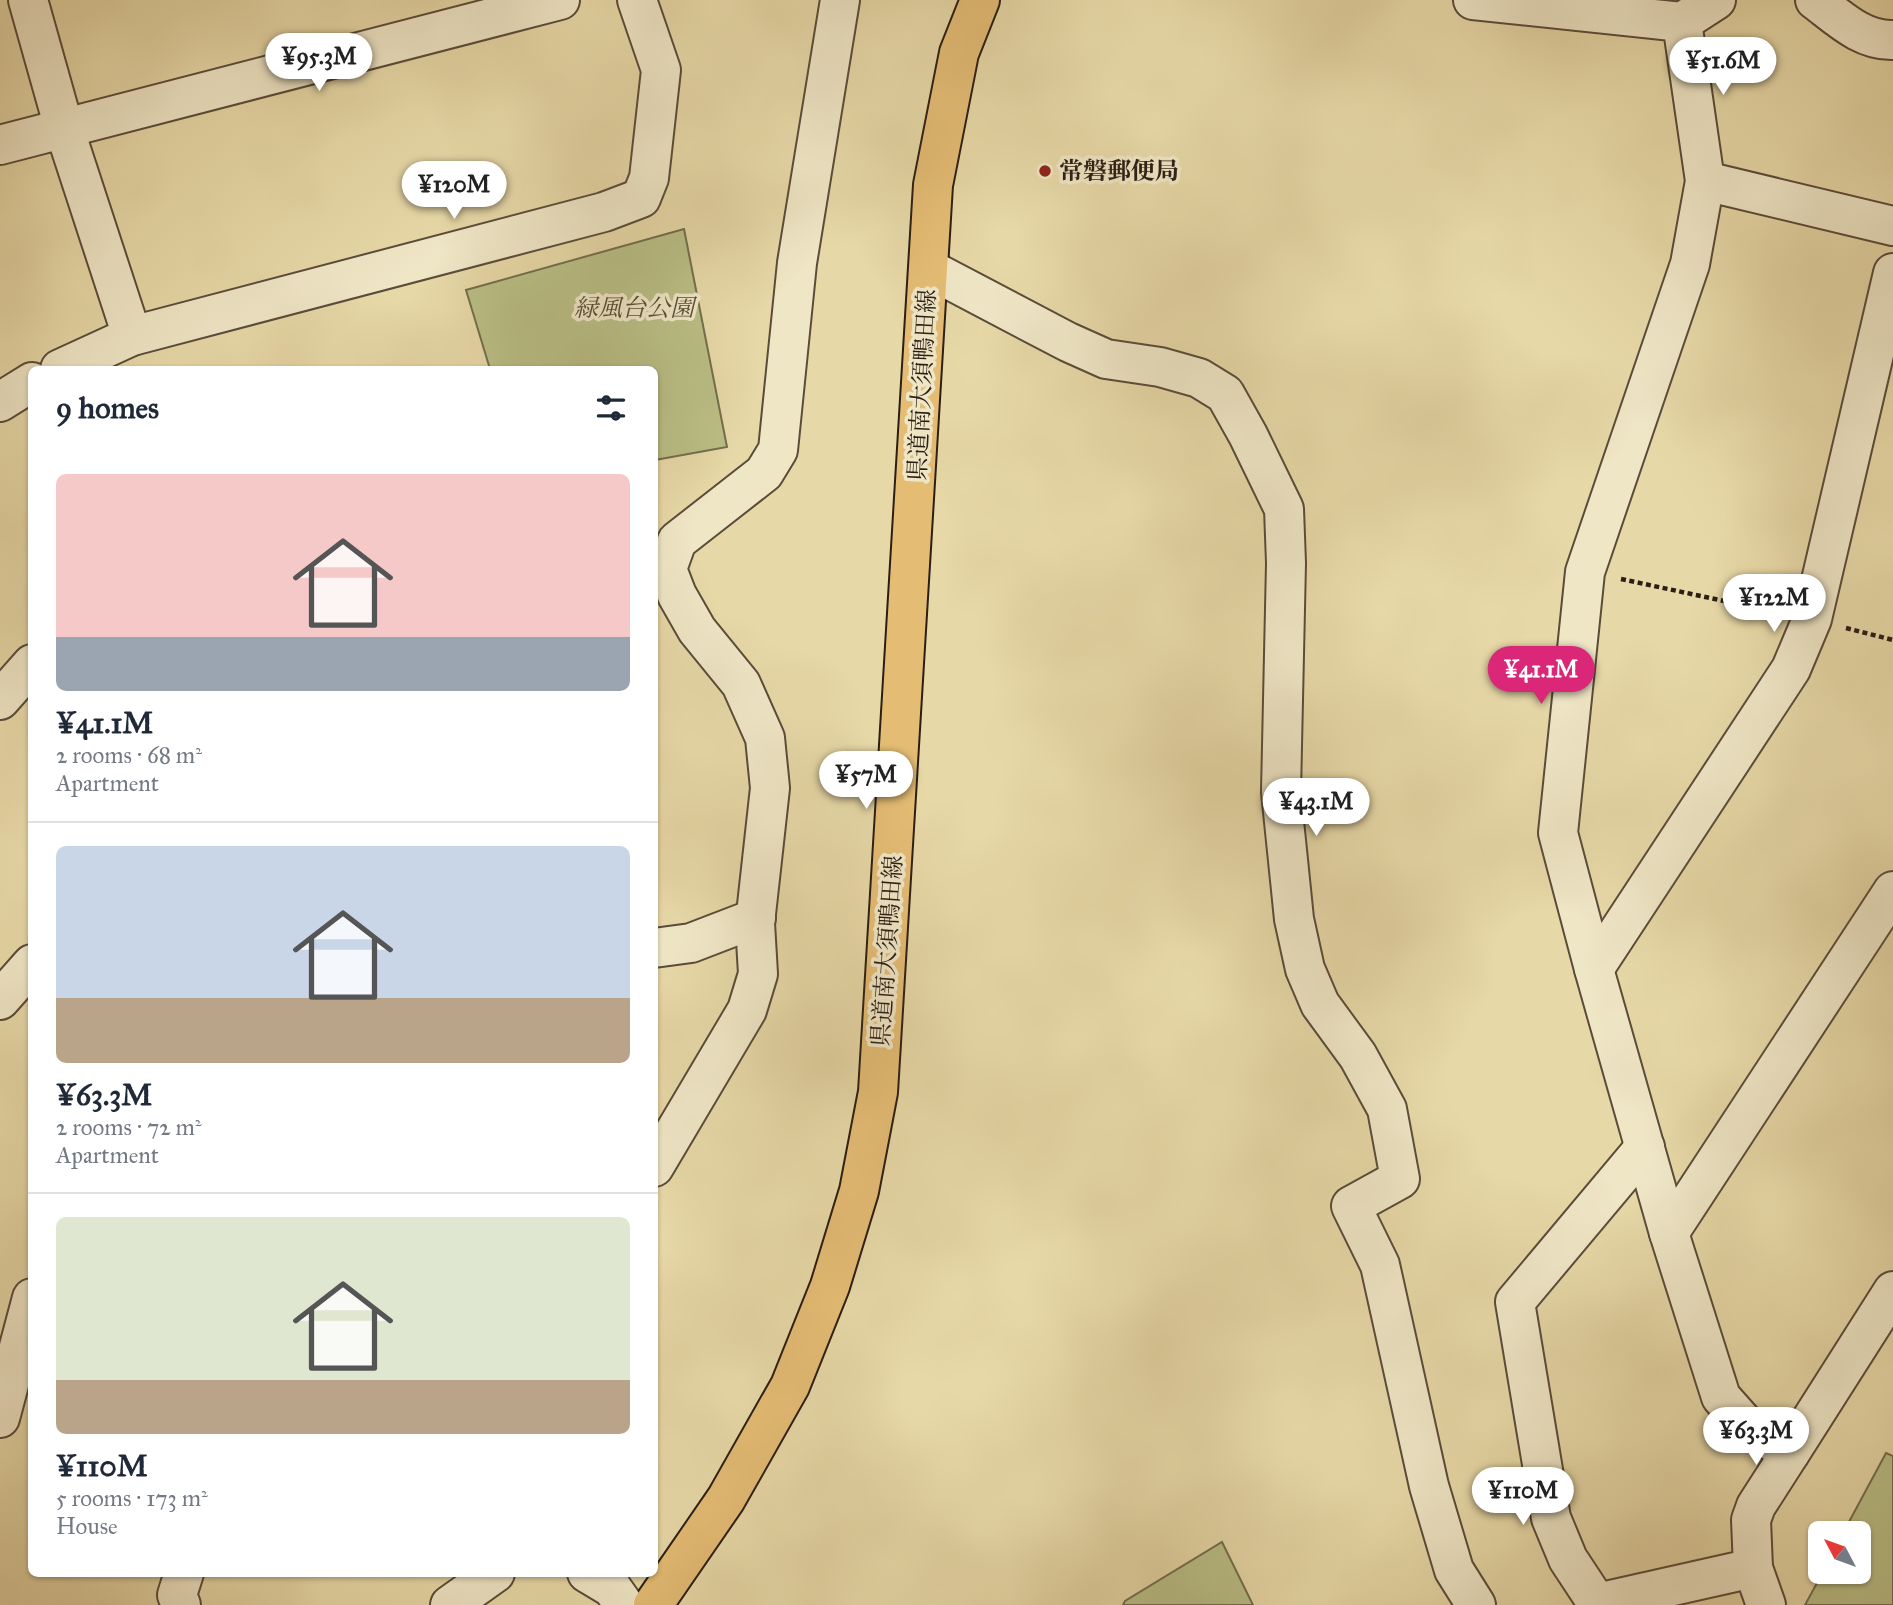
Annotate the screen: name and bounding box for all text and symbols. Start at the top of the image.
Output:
pin: ¥95.3M [262,34,376,93]
pin: ¥51.6M [1666,38,1780,97]
text: ¥95.3M [281,42,357,70]
text: ¥51.6M [1685,46,1761,74]
place label: 常磐郵便局 [1059,156,1179,186]
pin: ¥120M [405,162,503,221]
marker: 常磐郵便局 [1037,163,1053,179]
text: ¥120M [418,170,490,198]
street label: 県道南大須鴨田線 [902,288,942,482]
park label: 緑風台公園 [574,293,698,323]
icon: filters [592,389,630,427]
text: 9 homes [56,390,159,426]
icon: home [280,520,406,646]
pin: ¥122M [1725,574,1823,634]
text: ¥122M [1739,583,1809,611]
pin: ¥41.1M [1484,646,1598,706]
text: ¥41.1M [1504,655,1578,683]
text: ¥41.1M [56,705,153,741]
text: 2 rooms · 68 m² [56,741,202,769]
pin: ¥57M [825,752,907,811]
text: ¥57M [835,760,897,788]
text: Apartment [56,769,159,797]
pin: ¥43.1M [1259,778,1373,838]
text: ¥43.1M [1279,787,1353,815]
street label: 県道南大須鴨田線 [865,854,909,1048]
icon: home [280,892,406,1018]
text: ¥63.3M [56,1077,152,1113]
text: 2 rooms · 72 m² [56,1113,201,1141]
text: Apartment [56,1141,159,1169]
icon: home [280,1263,406,1389]
pin: ¥63.3M [1699,1408,1813,1467]
text: ¥63.3M [1719,1416,1793,1444]
text: ¥110M [56,1448,148,1484]
pin: ¥110M [1474,1468,1572,1527]
text: ¥110M [1488,1476,1558,1504]
text: 5 rooms · 173 m² [56,1484,208,1512]
text: House [56,1512,118,1540]
north arrow [1808,1521,1871,1584]
map controls [1808,1521,1871,1584]

